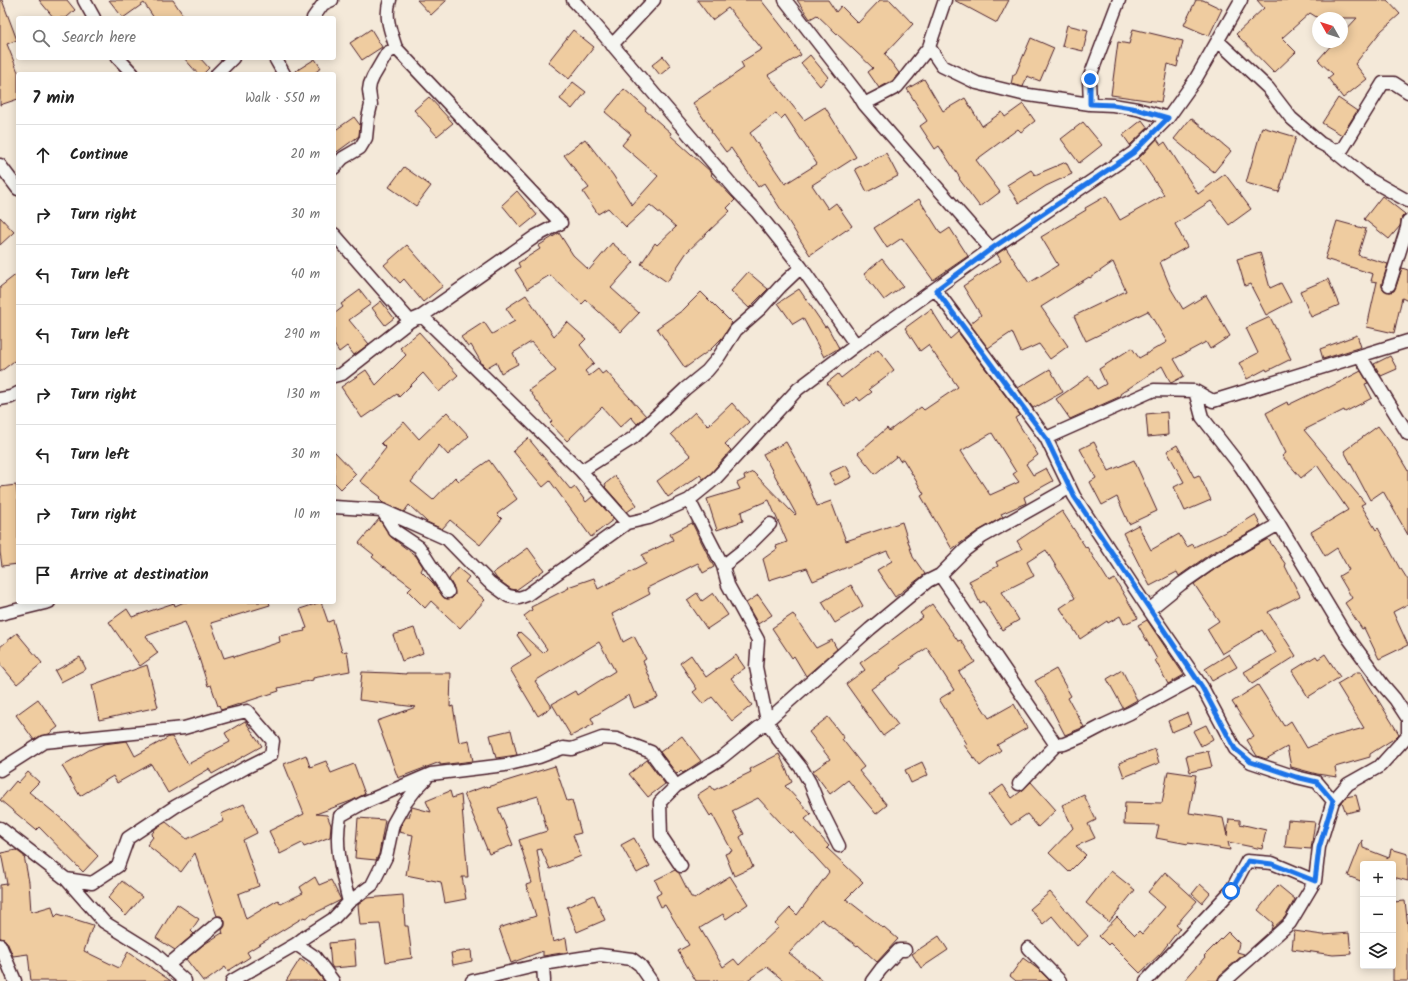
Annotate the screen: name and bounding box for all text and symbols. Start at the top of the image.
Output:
north arrow [1312,12,1348,48]
search box [16,16,336,60]
text: Search here [62,26,136,50]
icon: search [30,27,52,49]
route end [1081,70,1099,88]
text: 7 min [32,85,74,112]
text: Walk · 550 m [245,88,320,109]
text: Continue [70,143,128,167]
icon: ahead [32,144,54,166]
text: 20 m [290,144,320,165]
text: Turn right [70,203,137,227]
icon: right [32,204,54,226]
text: 30 m [291,204,320,225]
text: Turn left [70,263,130,287]
icon: left [32,264,54,286]
text: 40 m [291,264,320,285]
text: Turn left [70,323,130,347]
icon: left [32,324,54,346]
text: 290 m [284,324,320,345]
text: Turn right [70,383,137,407]
icon: right [32,384,54,406]
text: 130 m [286,384,320,405]
text: Turn left [70,443,130,467]
icon: left [32,444,54,466]
text: 30 m [291,444,320,465]
text: Turn right [70,503,137,527]
icon: right [32,504,54,526]
text: 10 m [294,504,320,525]
text: Arrive at destination [70,563,209,587]
icon: arrive [32,564,54,586]
map controls [1360,861,1396,969]
button: + [1360,861,1396,897]
route start [1222,882,1240,900]
button: − [1360,897,1396,933]
button: layers [1360,933,1396,969]

